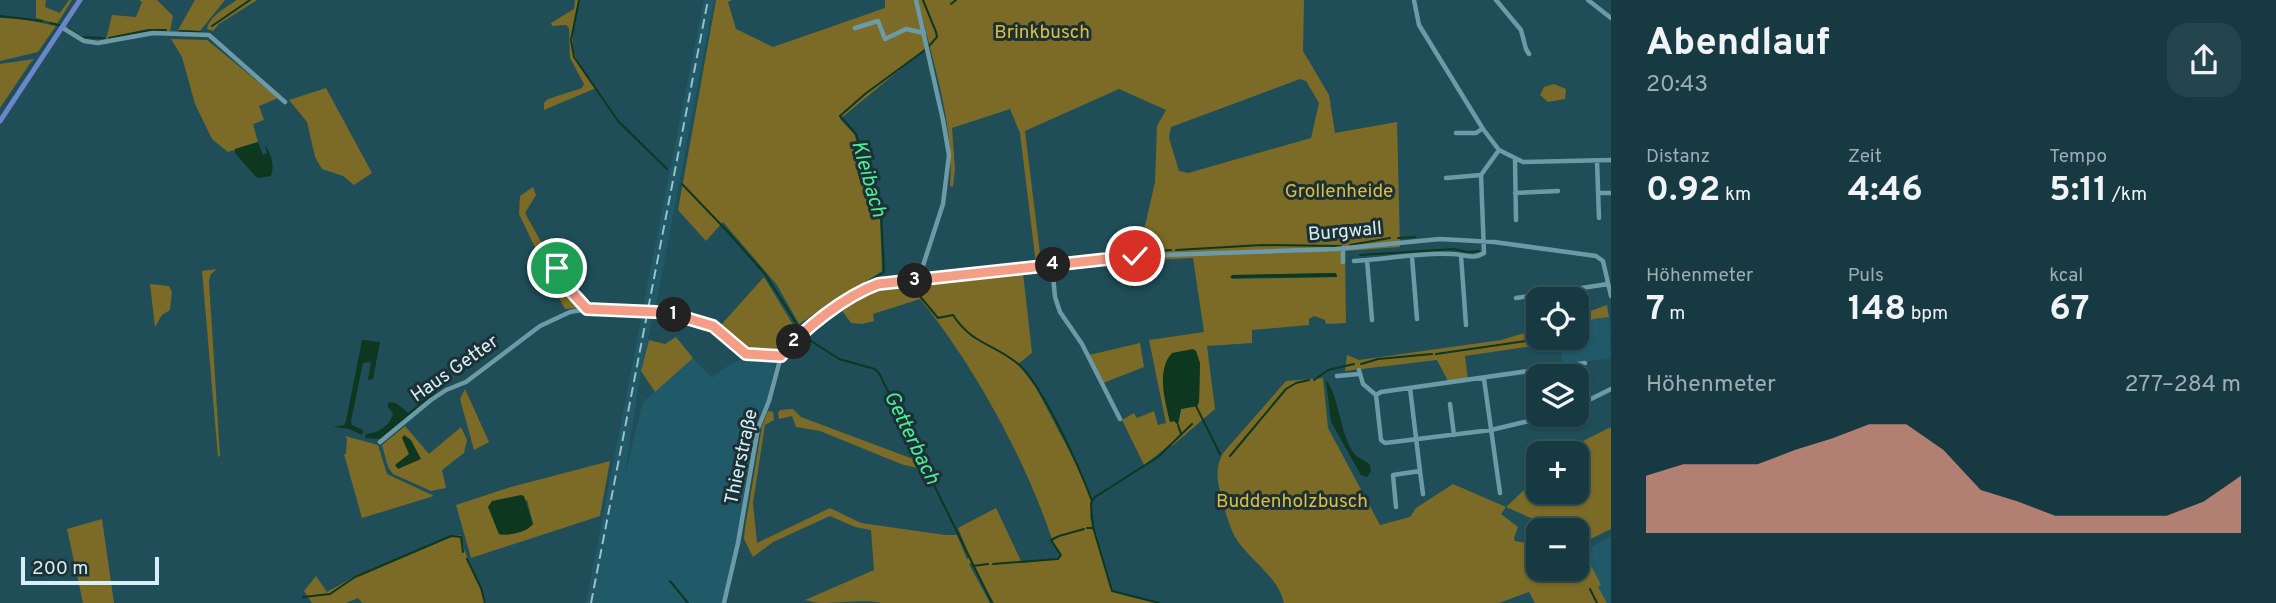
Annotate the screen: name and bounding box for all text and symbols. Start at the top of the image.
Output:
text: Abendlauf [1646,20,1830,69]
park label: Brinkbusch [994,21,1090,45]
button: share [2167,23,2241,97]
text: 20:43 [1646,71,1708,100]
water label: Kleibach [844,138,892,221]
text: Distanz [1646,145,1710,169]
text: Zeit [1848,145,1882,169]
text: Tempo [2049,145,2107,169]
text: 0.92 [1646,169,1720,213]
text: 4:46 [1848,169,1923,213]
text: 5:11 [2049,169,2107,213]
park label: Grollenheide [1285,180,1393,204]
text: km [1720,183,1751,207]
text: /km [2107,183,2147,207]
street label: Burgwall [1307,217,1383,247]
pin [1105,226,1165,286]
icon: check [1116,237,1154,275]
pin [527,238,587,298]
pin: 4 [1036,247,1070,282]
icon: arrive [538,249,576,287]
text: 4 [1046,252,1059,276]
pin: 3 [898,264,932,298]
text: Höhenmeter [1646,264,1753,288]
text: Puls [1848,264,1884,288]
text: kcal [2049,264,2083,288]
text: 3 [909,268,920,292]
map controls [1526,287,1589,581]
button: locate [1526,287,1589,350]
text: 7 [1646,288,1665,332]
text: 148 [1848,288,1906,332]
text: 67 [2049,288,2090,332]
pin: 1 [656,298,692,332]
text: 1 [670,302,677,326]
text: m [1665,302,1685,326]
text: bpm [1906,302,1948,326]
pin: 2 [776,324,812,360]
text: 2 [788,329,799,353]
street label: Haus Getter [407,330,504,408]
button: layers [1526,364,1589,427]
text: Höhenmeter [1646,371,1776,400]
text: 277–284 m [2124,371,2241,400]
water label: Getterbach [877,387,946,490]
street label: Thierstraße [720,407,764,507]
button: + [1526,441,1589,504]
park label: Buddenholzbusch [1216,490,1368,514]
button: − [1526,518,1589,581]
scale bar [21,554,159,586]
text: 200 m [32,557,88,581]

